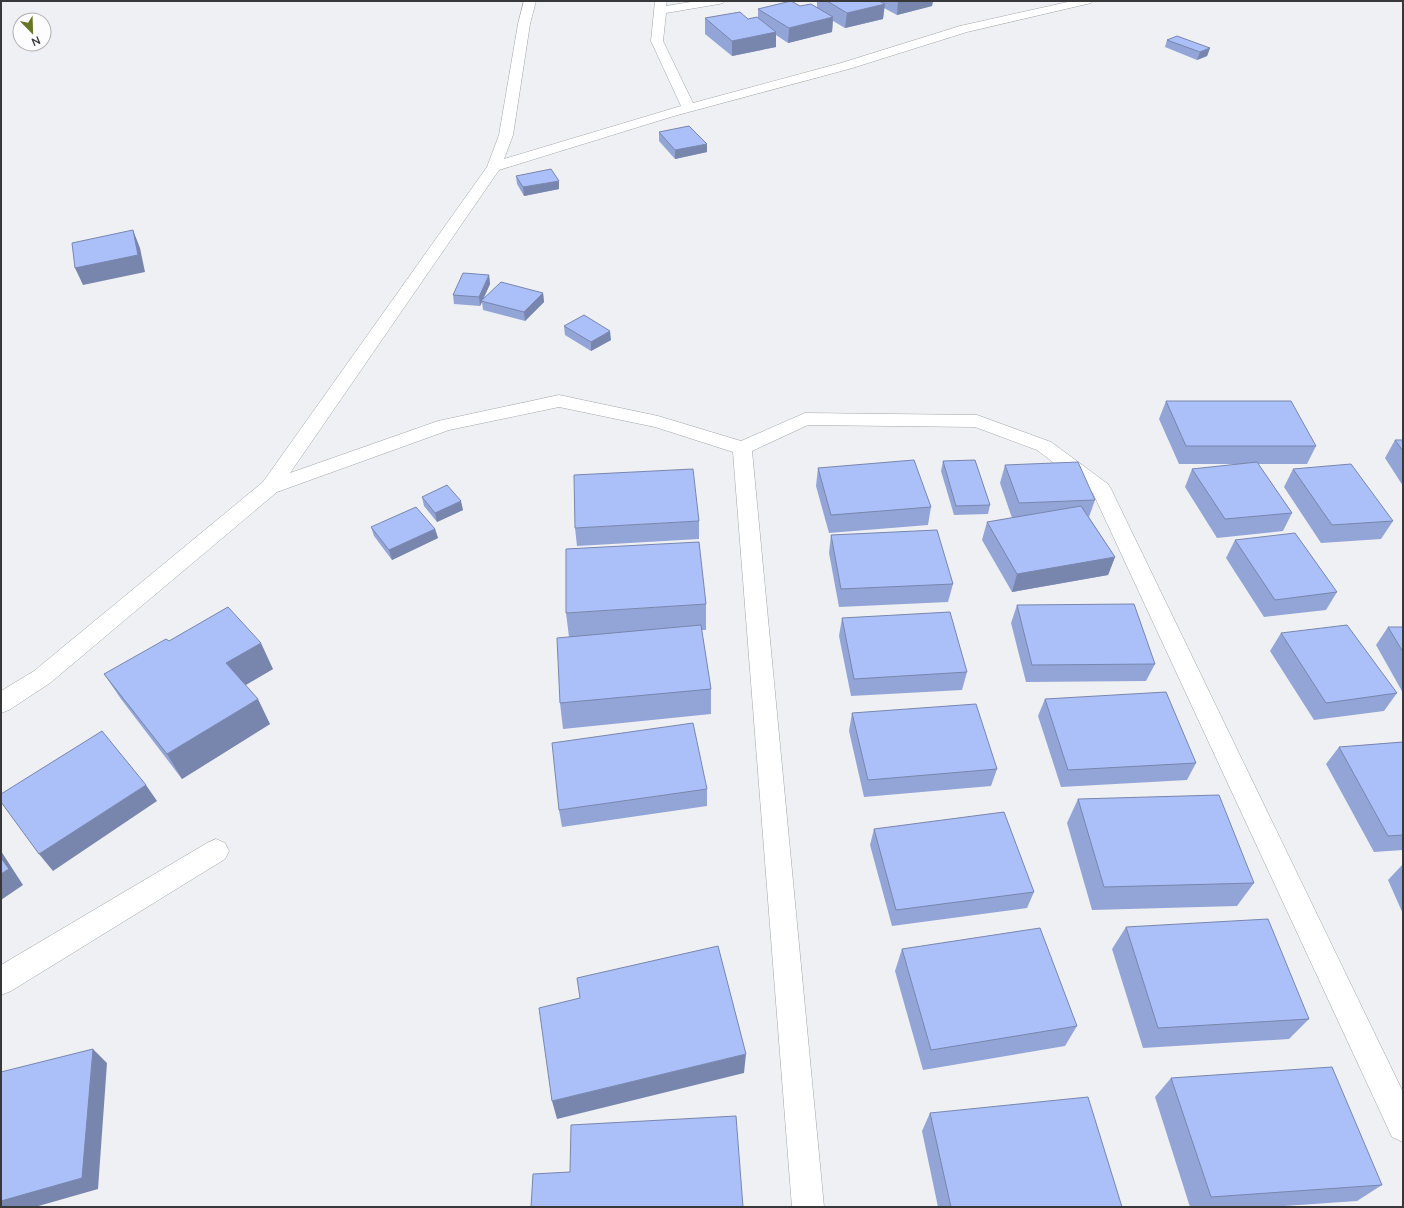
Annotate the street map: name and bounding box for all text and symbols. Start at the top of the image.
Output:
north arrow [12,12,52,52]
text: N [29,33,42,49]

